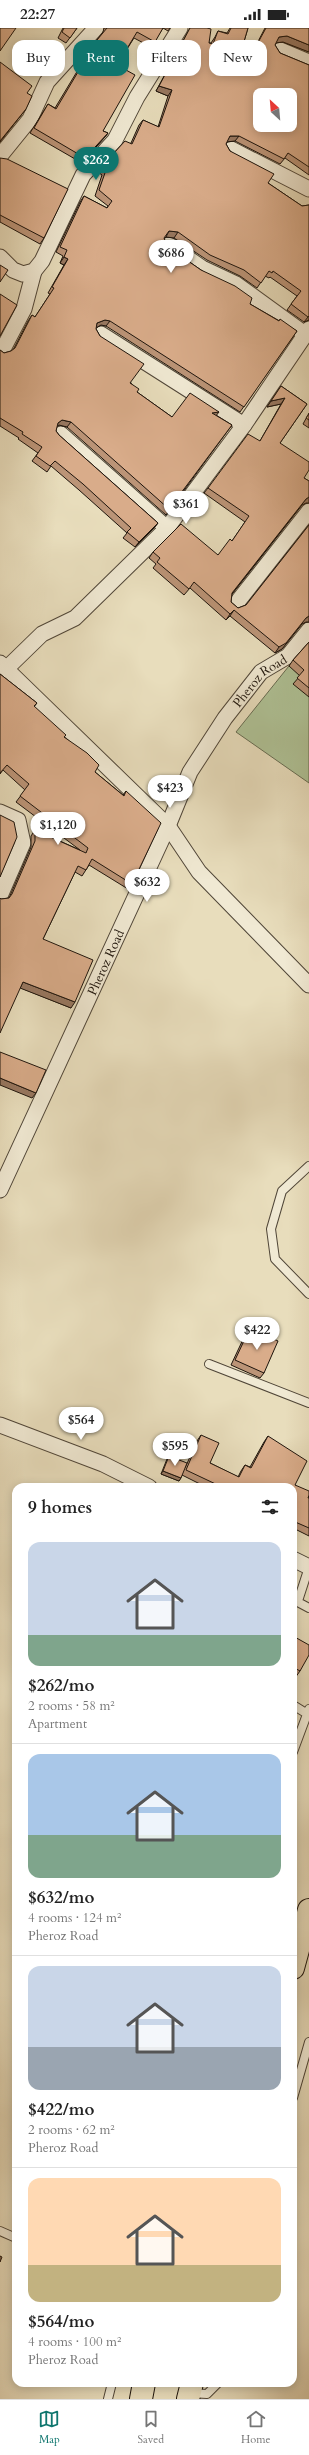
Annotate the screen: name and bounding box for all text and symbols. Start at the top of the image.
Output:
text: 22:27 [20,4,55,24]
chip: Buy [12,40,65,76]
chip: Rent [73,40,129,76]
chip: Filters [137,40,201,76]
chip: New [209,40,267,76]
north arrow [253,88,297,132]
map controls [253,88,297,132]
pin: $262 [72,147,120,181]
text: $262 [83,151,109,169]
pin: $686 [147,240,195,274]
text: $686 [158,244,184,262]
pin: $361 [162,491,210,525]
text: $361 [173,495,199,513]
street label: Pheroz Road [229,651,290,711]
pin: $423 [146,775,194,809]
text: $423 [157,779,183,797]
pin: $1,120 [25,812,91,846]
text: $1,120 [39,816,77,834]
pin: $632 [123,869,171,903]
text: $632 [134,873,160,891]
street label: Pheroz Road [83,927,129,998]
pin: $422 [233,1317,281,1351]
text: $422 [244,1321,270,1339]
pin: $564 [57,1407,105,1441]
text: $564 [68,1411,94,1429]
pin: $595 [151,1433,199,1467]
text: $595 [162,1437,188,1455]
text: 9 homes [28,1496,92,1519]
icon: filters [259,1496,281,1518]
icon: home [119,1568,191,1640]
text: $262/mo [28,1674,94,1697]
text: 2 rooms · 58 m² [28,1697,115,1715]
text: Apartment [28,1715,87,1733]
icon: home [119,1780,191,1852]
text: $632/mo [28,1886,94,1909]
text: 4 rooms · 124 m² [28,1909,121,1927]
text: Pheroz Road [28,1927,98,1945]
icon: home [119,1992,191,2064]
text: $422/mo [28,2098,94,2121]
text: 2 rooms · 62 m² [28,2121,115,2139]
text: Pheroz Road [28,2139,98,2157]
icon: home [119,2204,191,2276]
text: $564/mo [28,2310,94,2333]
text: 4 rooms · 100 m² [28,2333,121,2351]
text: Pheroz Road [28,2351,98,2369]
tab: Map [38,2408,60,2447]
tab: Saved [137,2408,164,2447]
tab: Home [241,2408,271,2447]

